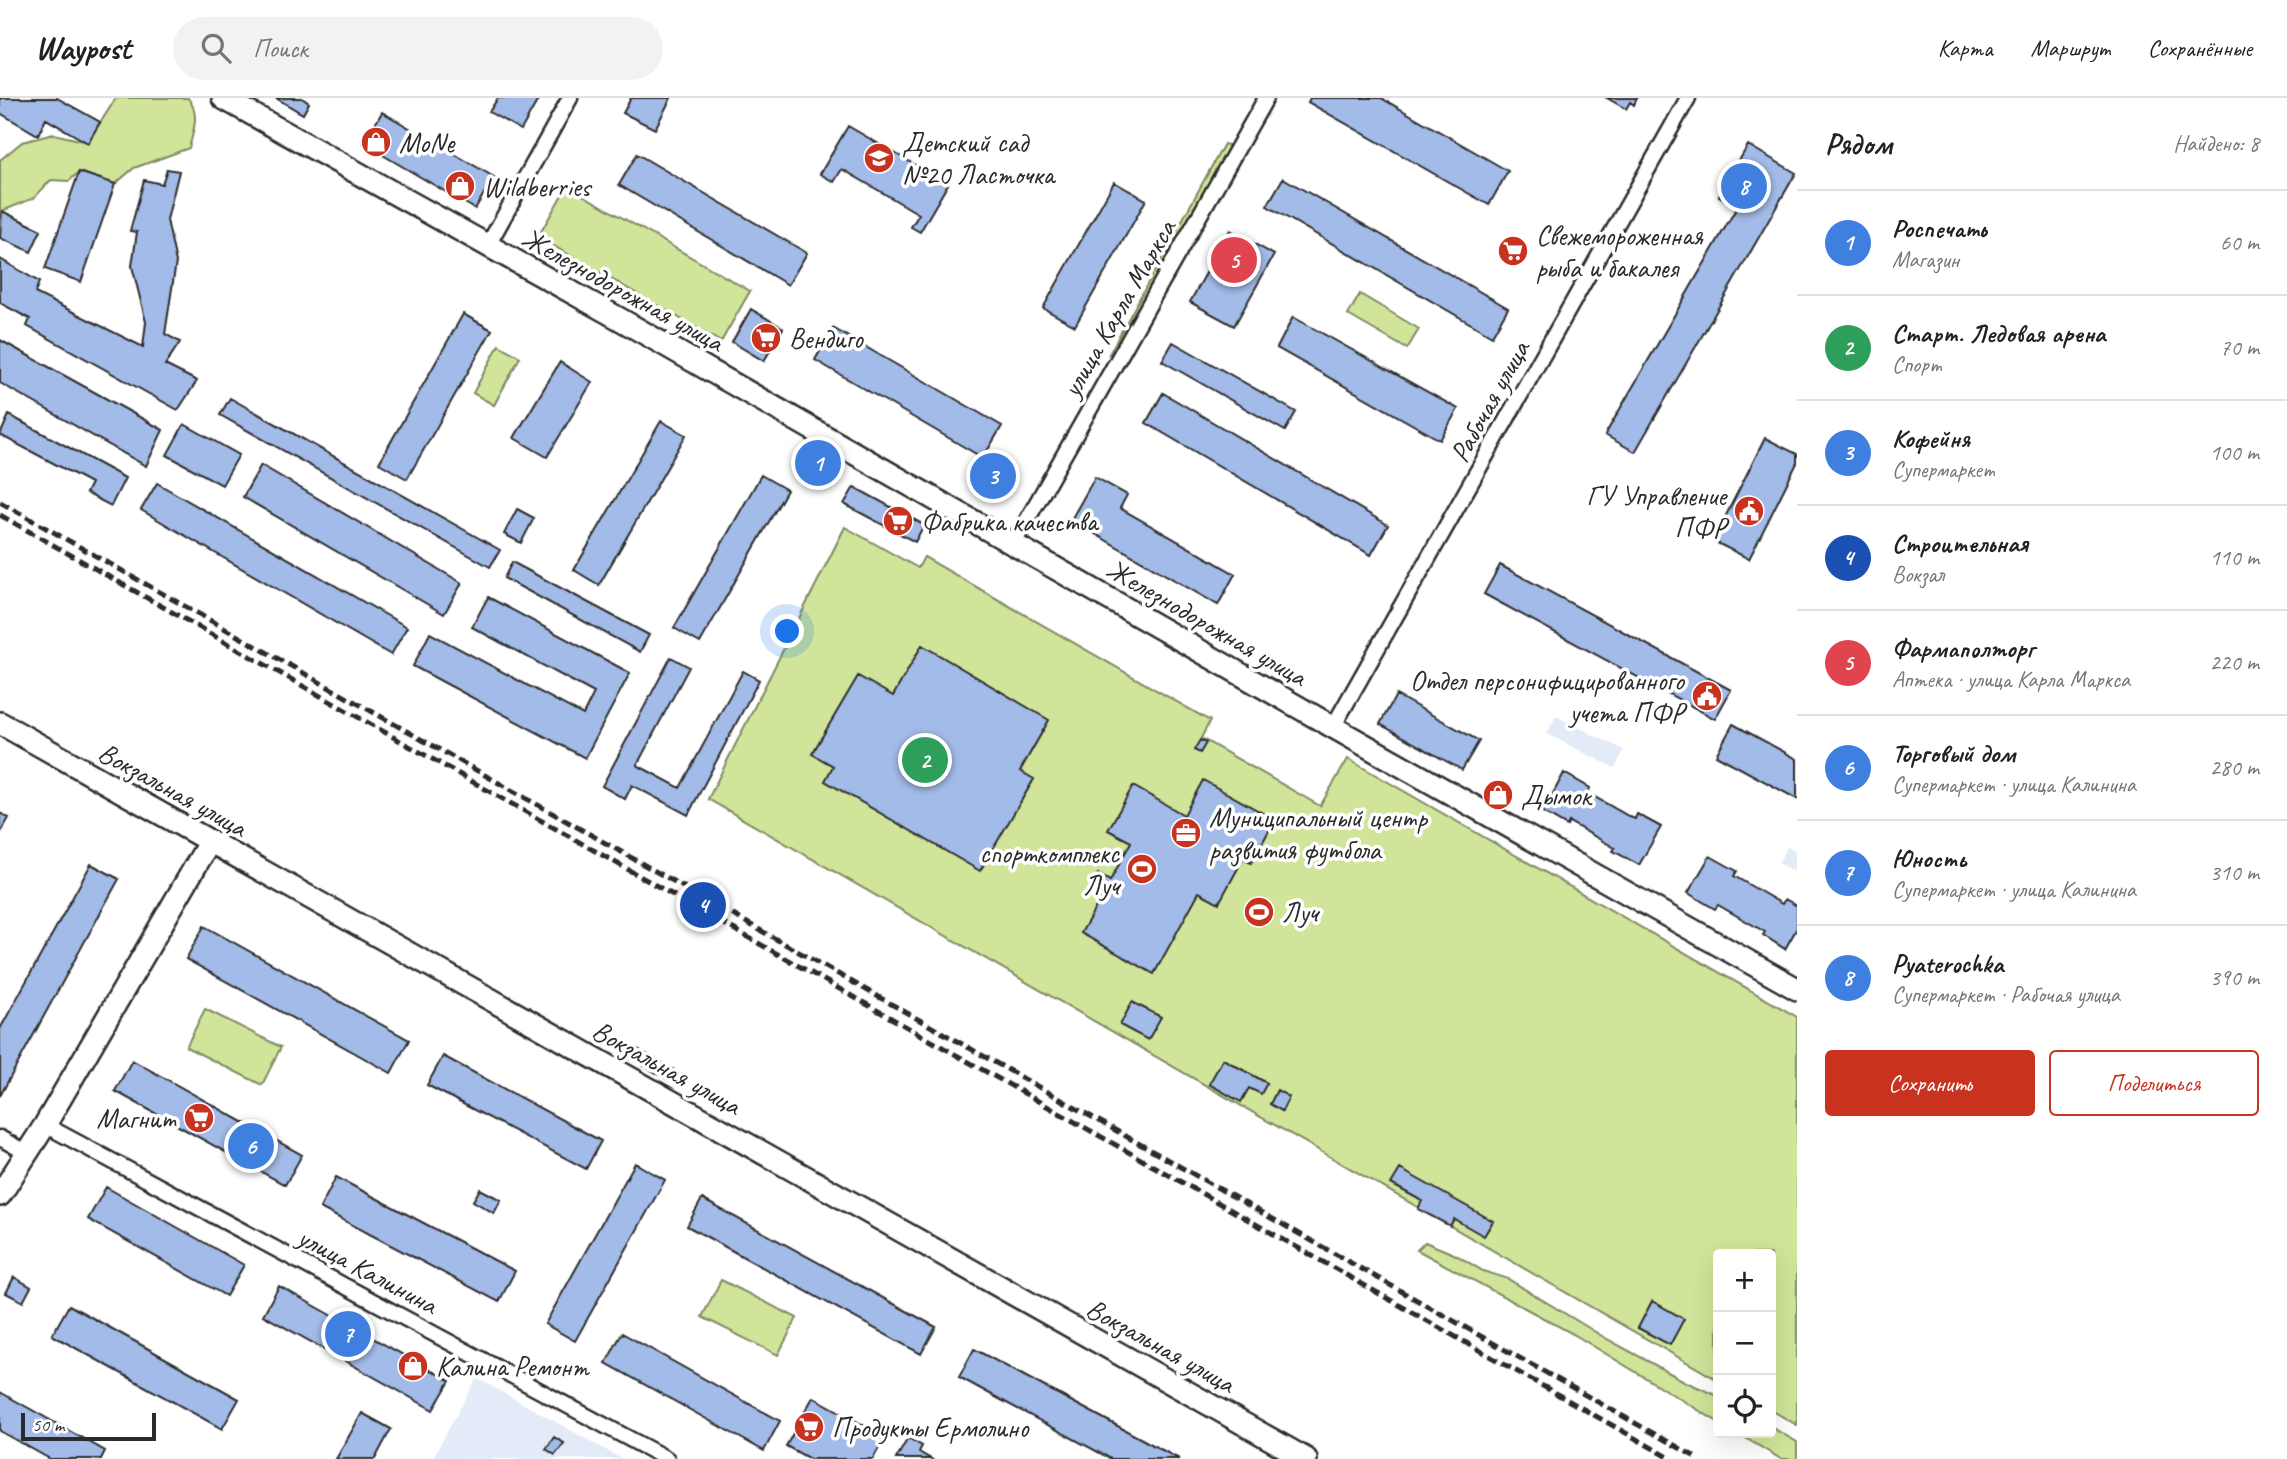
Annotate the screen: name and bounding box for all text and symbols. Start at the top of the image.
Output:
search box [173,17,663,80]
text: Waypost [35,27,131,69]
icon: search [197,29,235,67]
text: Поиск [253,32,308,65]
text: Карта [1938,33,1993,63]
text: Маршрут [2031,33,2110,63]
text: Сохранённые [2148,33,2252,63]
shop icon: MoNe [359,125,393,159]
place label: MoNe [399,125,456,160]
place label: Детский сад №20 Ласточка [902,125,1057,192]
text: Рядом [1825,125,1892,163]
text: Найдено: 8 [2173,129,2259,158]
school or university icon: Детский сад №20 Ласточка [862,141,896,175]
pin: 8 [1721,160,1767,212]
shop icon: Wildberries [443,169,477,203]
place label: Wildberries [483,169,593,204]
street label: улица Карла Маркса [1053,212,1184,405]
text: Роспечать [1892,212,1986,245]
place label: Свежемороженная рыба и бакалея [1536,218,1704,285]
street label: Железнодорожная улица [516,220,731,360]
text: 1 [1843,228,1853,257]
text: 60 m [2220,228,2259,257]
pin: 5 [1211,234,1257,286]
supermarket icon: Свежемороженная рыба и бакалея [1496,234,1530,268]
text: Магазин [1892,245,1959,274]
text: Старт. Ледовая арена [1892,317,2105,350]
supermarket icon: Вендиго [749,321,783,355]
place label: Вендиго [789,321,865,356]
street label: Рабочая улица [1442,333,1538,468]
text: 2 [1843,333,1853,362]
text: 70 m [2220,333,2259,362]
text: Спорт [1892,350,1942,379]
text: Кофейня [1892,422,1970,455]
pin: 1 [795,437,841,489]
text: 3 [1843,438,1853,467]
text: 100 m [2210,438,2259,467]
pin: 3 [970,450,1016,502]
text: Супермаркет [1892,455,1995,484]
place label: ГУ Управление ПФР [1587,478,1730,545]
public building icon: ГУ Управление ПФР [1732,494,1766,528]
supermarket icon: Фабрика качества [881,504,915,538]
place label: Фабрика качества [921,504,1100,539]
text: Строительная [1892,527,2028,560]
text: 4 [1843,543,1853,572]
text: 110 m [2210,543,2259,572]
street label: Железнодорожная улица [1100,551,1315,695]
text: Вокзал [1892,560,1944,589]
your location [770,614,804,648]
text: Фармаполторг [1892,632,2034,665]
text: 5 [1843,648,1853,677]
text: 220 m [2210,648,2259,677]
place label: Отдел персонифицированного учета ПФР [1410,663,1688,730]
text: Аптека · улица Карла Маркса [1892,665,2130,694]
public building icon: Отдел персонифицированного учета ПФР [1690,679,1724,713]
street label: Вокзальная улица [92,734,255,845]
pin: 2 [902,734,948,786]
text: Торговый дом [1892,737,2015,770]
text: 6 [1843,753,1853,782]
text: 280 m [2210,753,2259,782]
text: Супермаркет · улица Калинина [1892,770,2136,799]
shop icon: Дымок [1481,778,1515,812]
place label: Дымок [1521,778,1594,813]
place label: Муниципальный центр развития футбола [1209,800,1428,867]
office icon: Муниципальный центр развития футбола [1169,816,1203,850]
place label: спорткомплекс Луч [980,836,1122,903]
text: Юность [1892,842,1966,875]
sports icon: спорткомплекс Луч [1125,852,1159,886]
text: 7 [1843,858,1853,887]
text: 310 m [2210,858,2259,887]
text: Супермаркет · улица Калинина [1892,875,2136,904]
pin: 4 [680,879,726,931]
sports icon: Луч [1242,895,1276,929]
place label: Луч [1282,895,1320,930]
text: Pyaterochka [1892,947,2003,980]
text: 8 [1843,963,1853,992]
text: 390 m [2210,963,2259,992]
text: Супермаркет · Рабочая улица [1892,980,2120,1009]
street label: Вокзальная улица [586,1012,749,1123]
button: Сохранить [1825,1050,2035,1116]
button: Поделиться [2049,1050,2259,1116]
place label: Магнит [96,1101,177,1136]
supermarket icon: Магнит [182,1101,216,1135]
pin: 6 [228,1120,274,1172]
street label: улица Калинина [290,1218,445,1323]
map controls [1713,1249,1776,1438]
button: + [1713,1249,1776,1312]
street label: Вокзальная улица [1080,1290,1243,1401]
pin: 7 [325,1308,371,1360]
button: − [1713,1312,1776,1375]
shop icon: Калина Ремонт [396,1349,430,1383]
place label: Калина Ремонт [436,1349,590,1384]
button: locate [1713,1375,1776,1438]
scale bar [21,1410,156,1442]
supermarket icon: Продукты Ермолино [792,1410,826,1444]
place label: Продукты Ермолино [832,1410,1030,1445]
text: 50 m [32,1413,64,1437]

